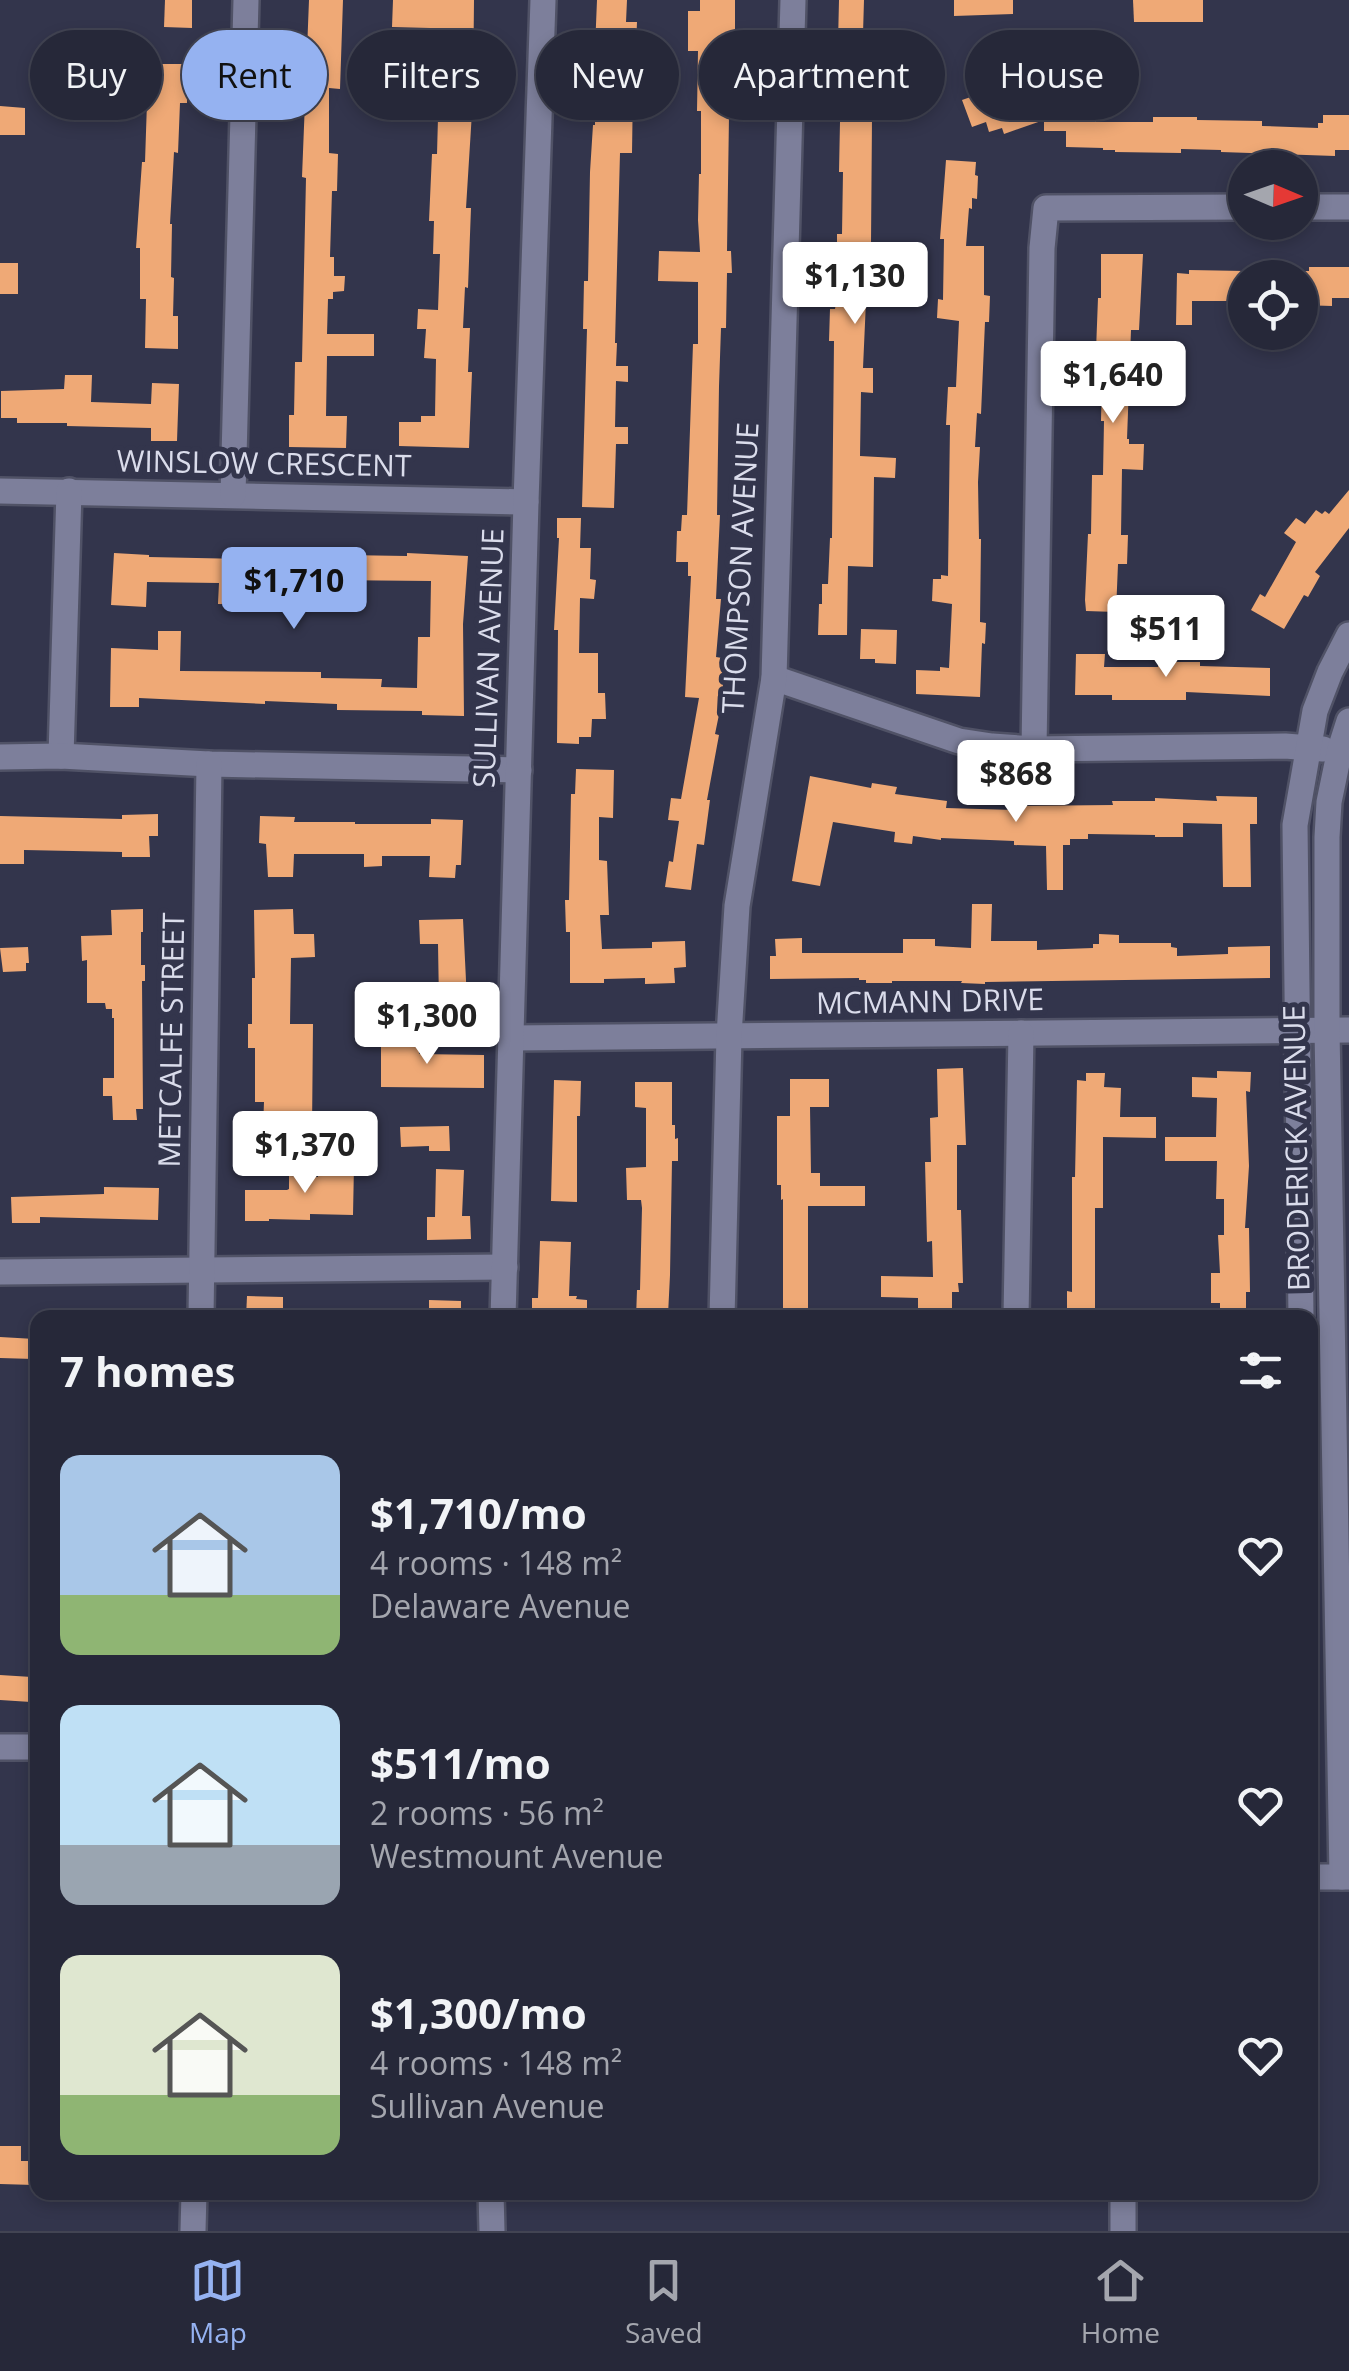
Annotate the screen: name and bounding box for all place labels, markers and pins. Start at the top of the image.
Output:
pin: $1,130 [774,242,936,327]
pin: $1,640 [1032,341,1194,426]
pin: $1,710 [213,547,375,632]
pin: $511 [1107,595,1225,680]
pin: $868 [957,740,1075,825]
pin: $1,300 [346,982,508,1067]
pin: $1,370 [224,1111,386,1196]

